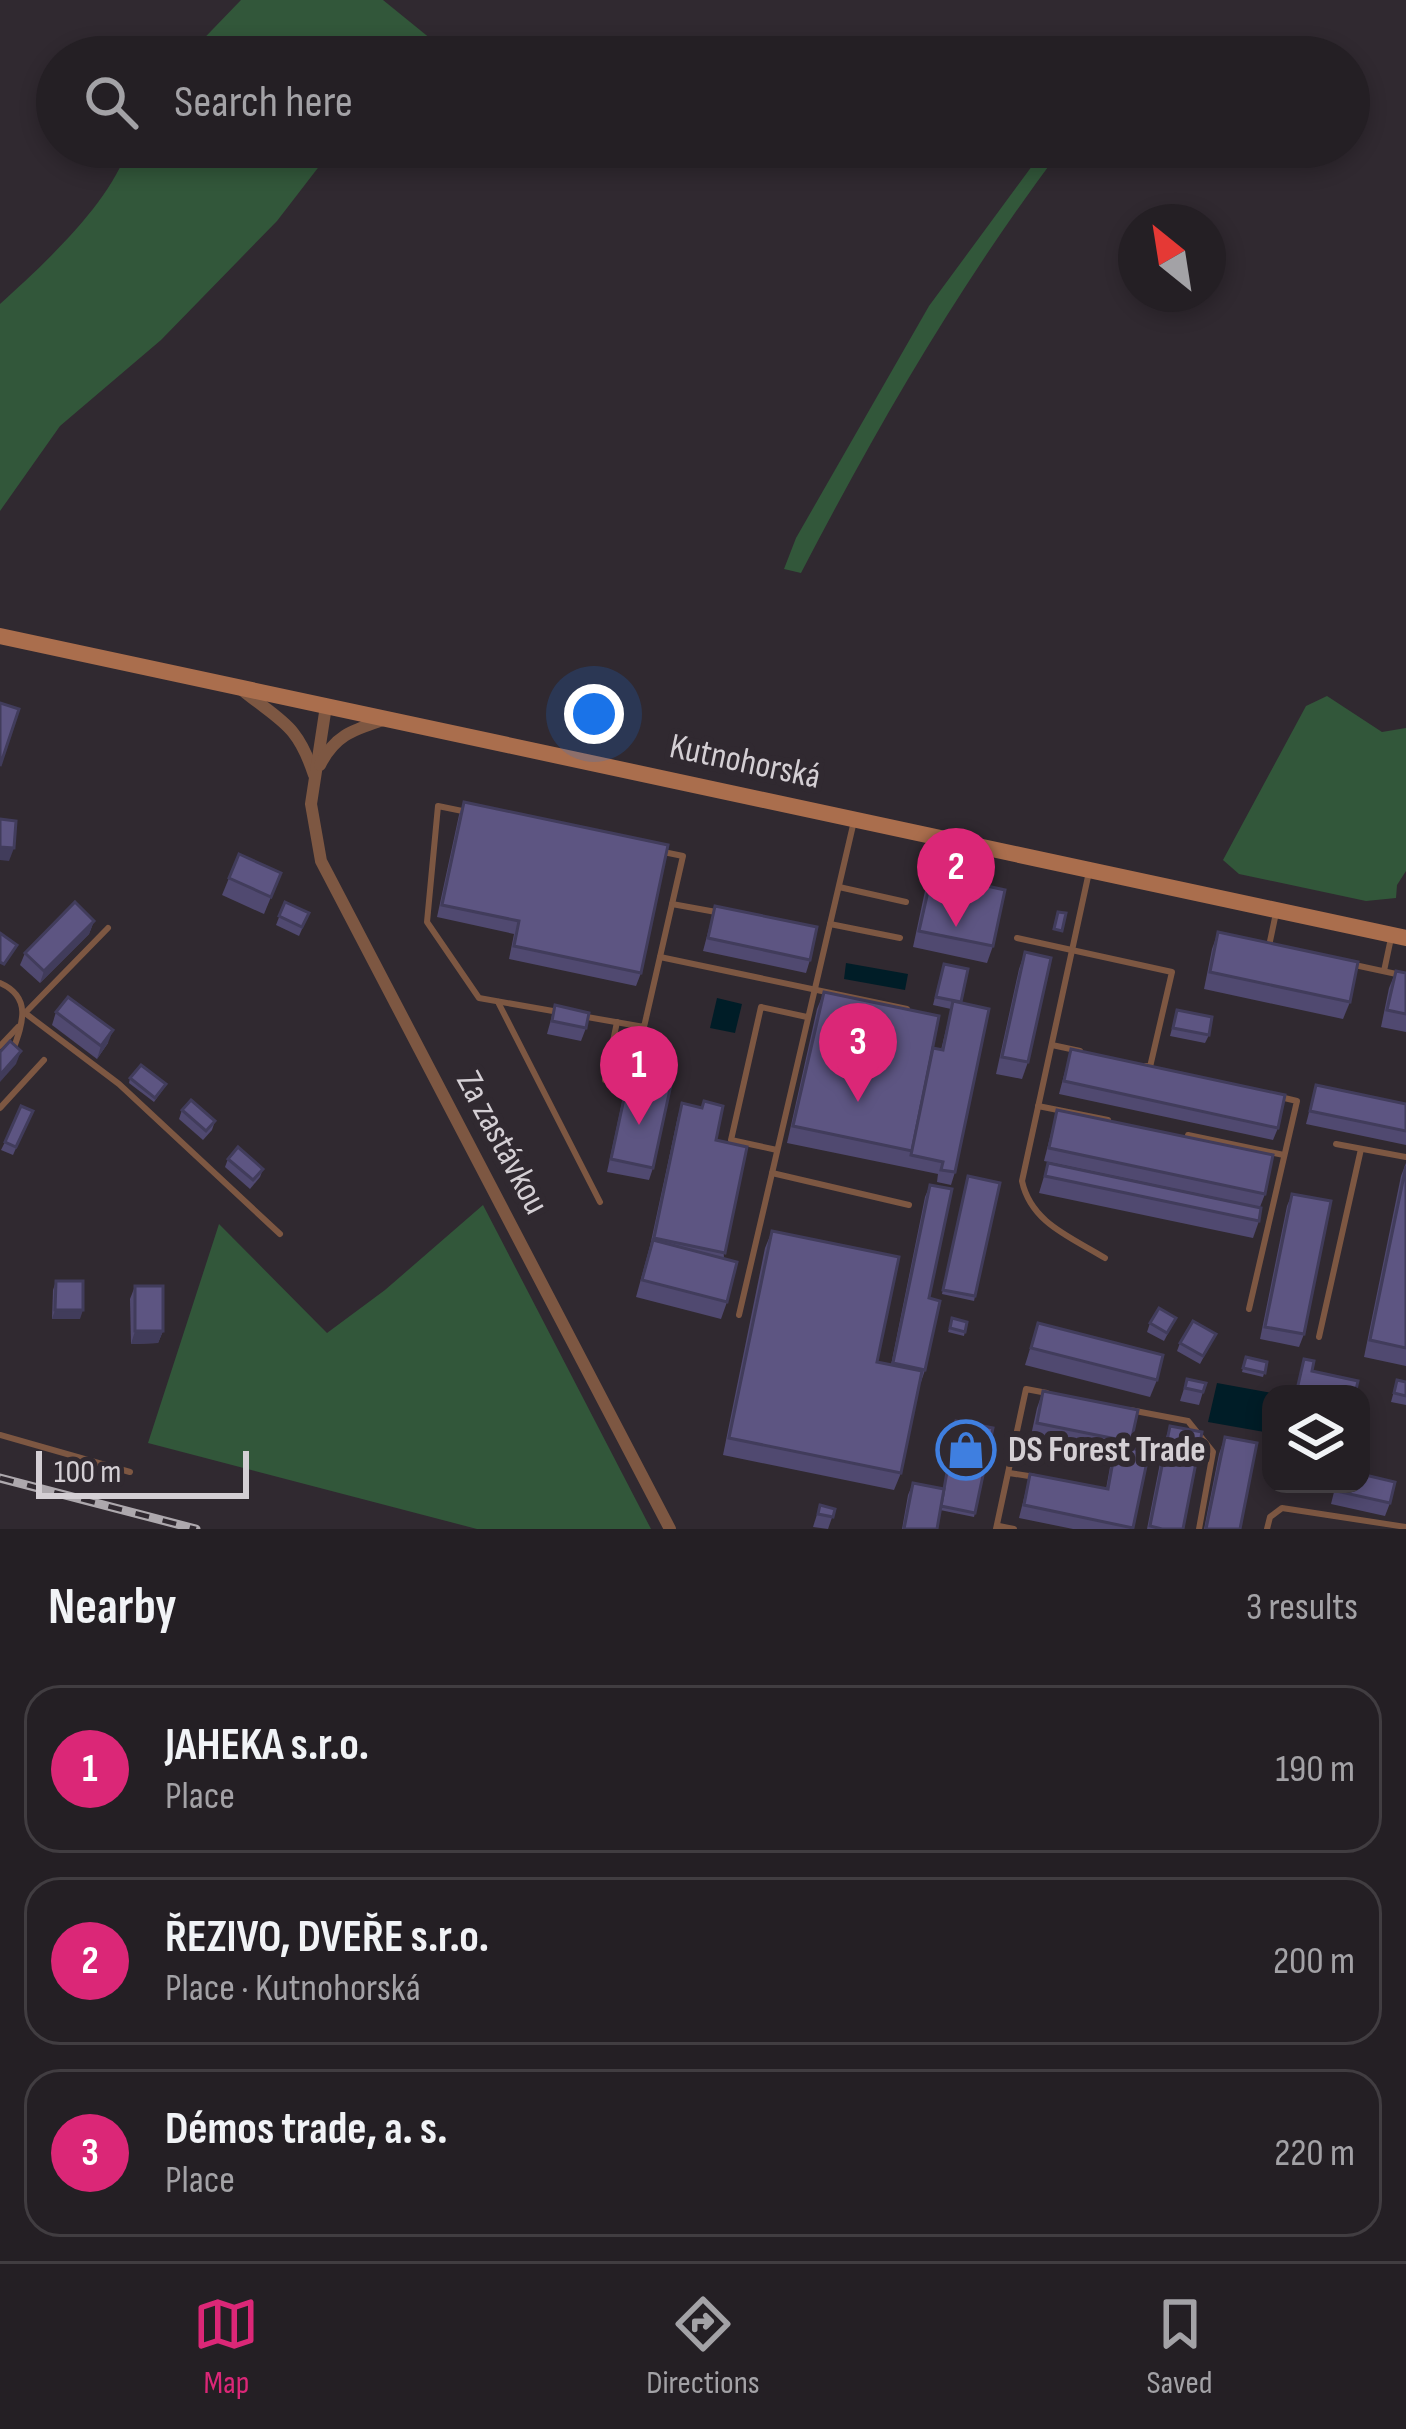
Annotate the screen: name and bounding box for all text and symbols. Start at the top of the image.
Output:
search box [36,36,1370,168]
icon: search [78,69,144,135]
text: Search here [174,75,353,130]
north arrow [1118,204,1226,312]
your location [564,684,624,744]
street label: Kutnohorská [666,725,824,799]
pin: 2 [917,828,995,927]
pin: 3 [819,1003,897,1102]
pin: 1 [600,1026,678,1125]
street label: Za zastávkou [447,1064,557,1222]
map controls [1262,1385,1370,1493]
button: layers [1262,1385,1370,1493]
shop icon: DS Forest Trade [935,1419,997,1481]
place label: DS Forest Trade [1008,1429,1206,1472]
scale bar [36,1445,249,1498]
text: 100 m [54,1452,121,1492]
text: Nearby [48,1577,177,1638]
text: 3 results [1246,1584,1358,1631]
text: JAHEKA s.r.o. [165,1718,369,1773]
text: 1 [82,1746,98,1793]
text: 190 m [1275,1746,1355,1793]
text: Place [165,1773,235,1820]
text: ŘEZIVO, DVEŘE s.r.o. [165,1910,489,1965]
text: 2 [81,1938,99,1985]
text: 200 m [1273,1938,1355,1985]
text: Place · Kutnohorská [165,1965,421,2012]
text: Démos trade, a. s. [165,2102,448,2157]
text: 3 [81,2130,99,2177]
text: 220 m [1274,2130,1355,2177]
text: Place [165,2157,235,2204]
tab: Map [193,2291,259,2403]
tab: Directions [646,2291,760,2403]
tab: Saved [1146,2291,1213,2403]

